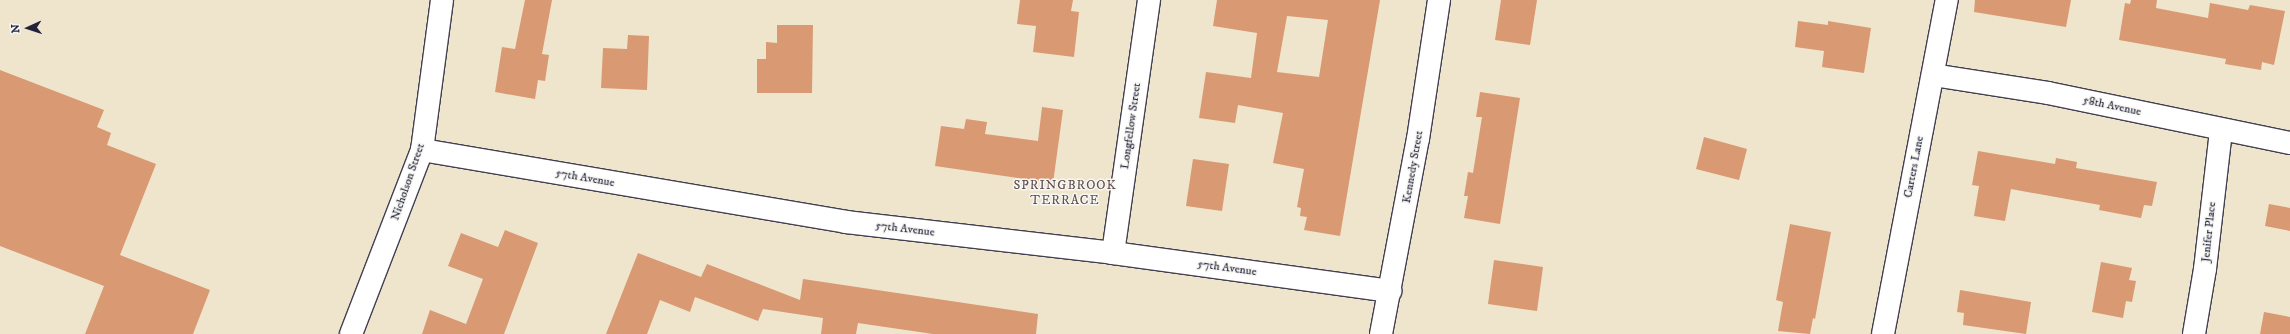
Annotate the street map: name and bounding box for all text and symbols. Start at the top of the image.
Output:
north arrow [8,8,48,48]
text: N [9,24,23,34]
street label: Longfellow Street [1118,82,1144,170]
street label: 58th Avenue [2082,93,2142,119]
street label: Kennedy Street [1400,130,1426,204]
street label: Carters Lane [1901,135,1927,199]
street label: Nicholson Street [388,142,428,222]
street label: 57th Avenue [554,166,616,190]
district label: SPRINGBROOK TERRACE [1013,178,1117,209]
street label: Jenifer Place [2199,201,2219,263]
street label: 57th Avenue [875,218,935,240]
street label: 57th Avenue [1196,257,1258,279]

